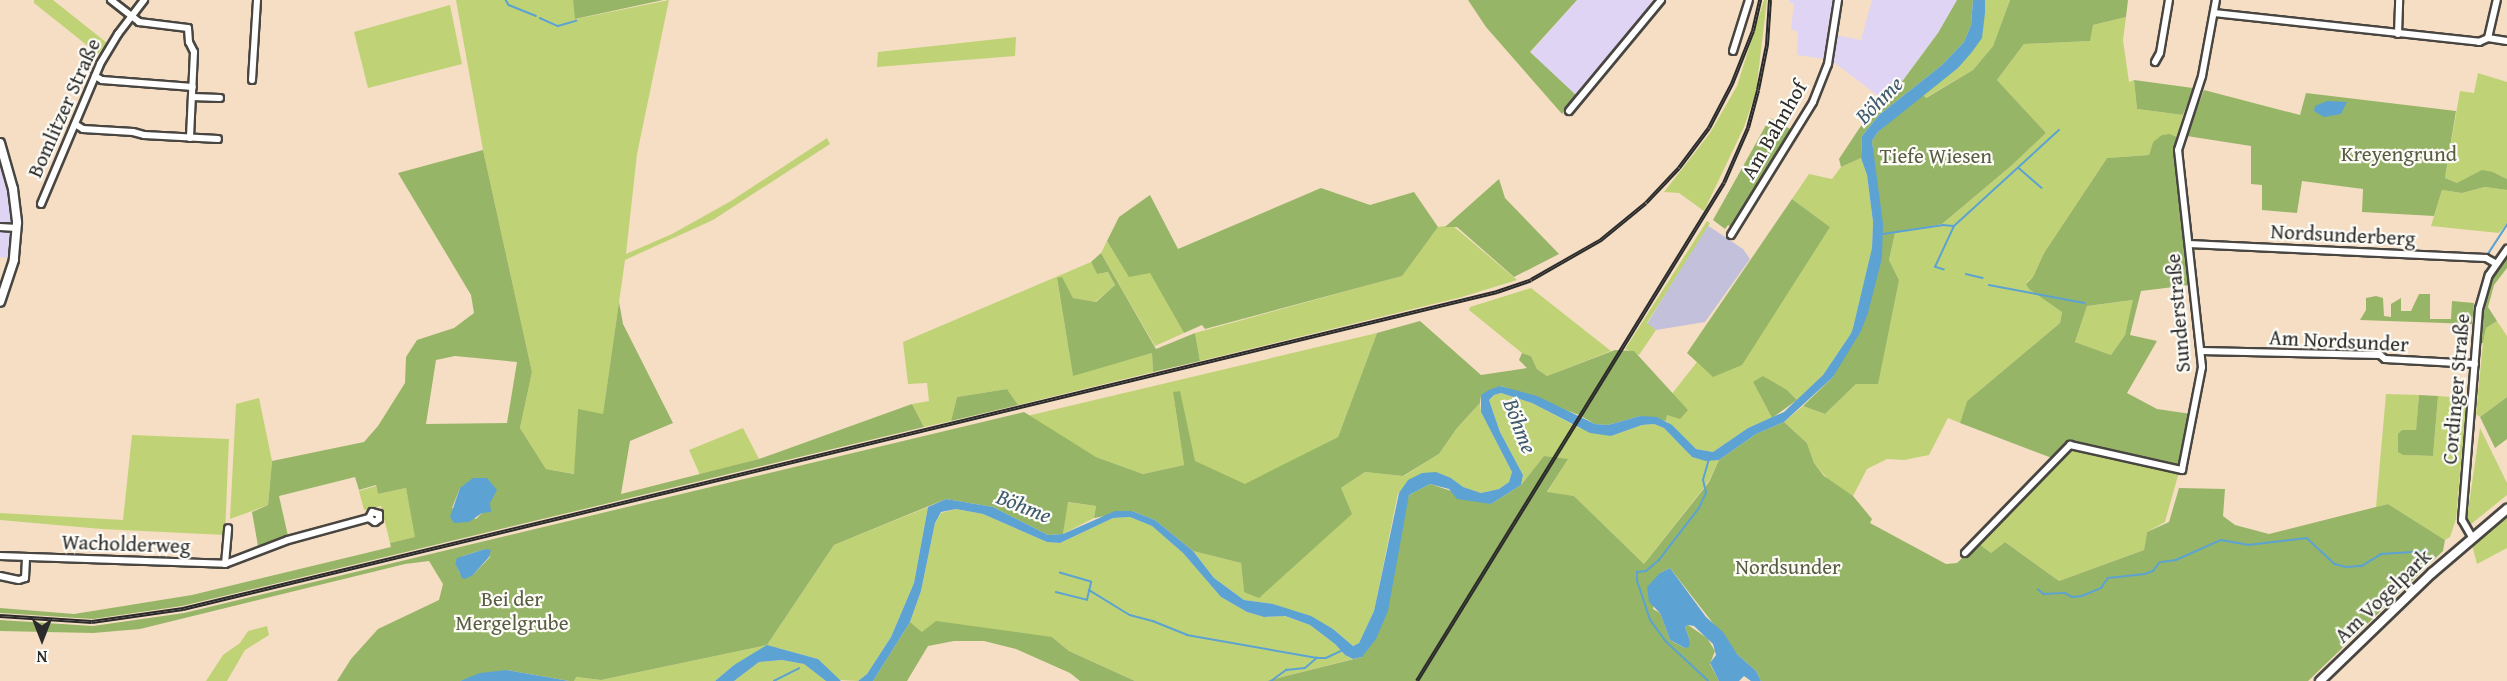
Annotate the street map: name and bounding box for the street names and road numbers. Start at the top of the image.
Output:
street label: Bomlitzer Straße [22,35,106,181]
street label: Am Bahnhof [1736,76,1812,184]
street label: Nordsunderberg [2270,219,2416,251]
street label: Sunderstraße [2160,252,2196,374]
street label: Cordinger Straße [2437,313,2475,465]
street label: Am Nordsunder [2269,325,2409,357]
street label: Wacholderweg [61,529,191,559]
street label: Am Vogelpark [2329,544,2437,648]

